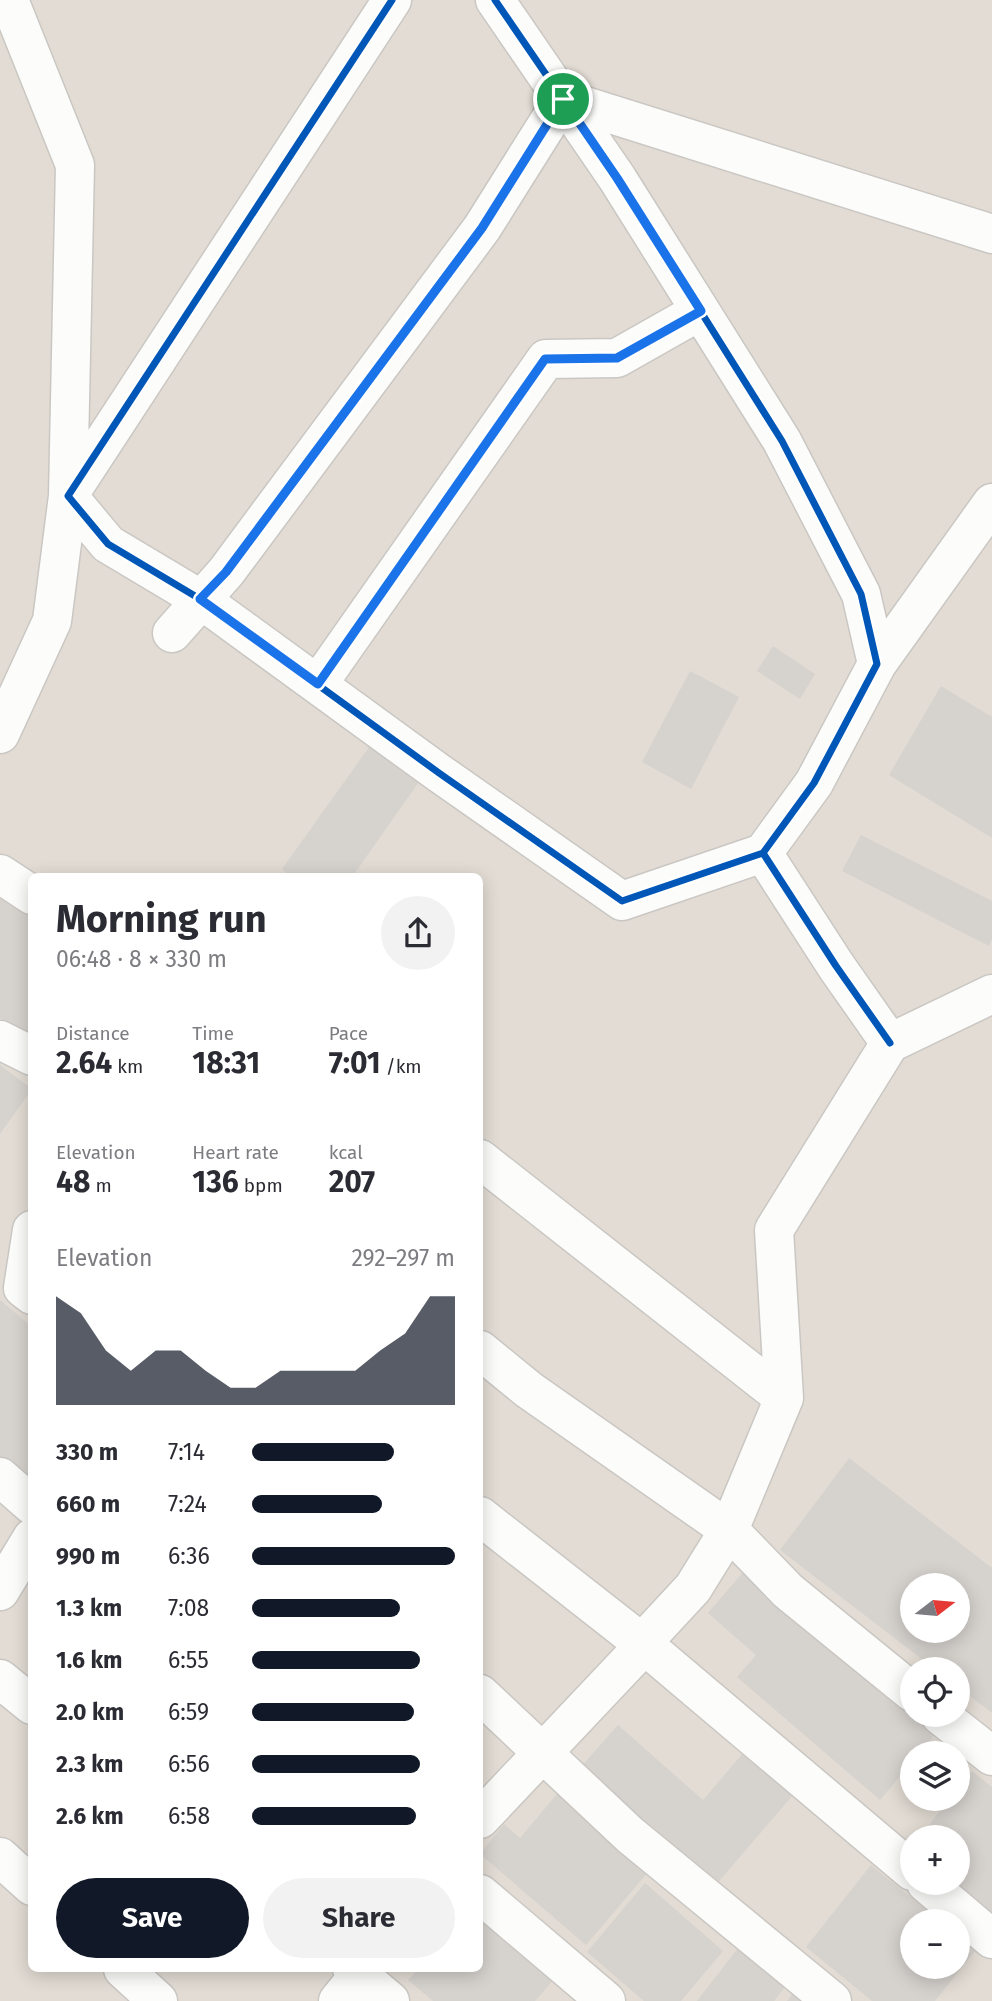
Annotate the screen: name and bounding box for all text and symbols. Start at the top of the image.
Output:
pin [533,69,593,129]
icon: arrive [544,80,582,118]
text: Morning run [56,896,267,942]
button: share [381,896,455,970]
text: 06:48 · 8 × 330 m [56,945,227,973]
text: Distance [56,1022,130,1045]
text: Time [192,1022,234,1045]
text: Pace [329,1022,368,1045]
text: 2.64 [56,1045,112,1081]
text: 18:31 [192,1045,260,1081]
text: 7:01 [329,1045,381,1081]
text: km [112,1055,143,1078]
text: /km [381,1055,422,1078]
text: Elevation [56,1141,136,1164]
text: Heart rate [192,1141,279,1164]
text: kcal [329,1141,363,1164]
text: 48 [56,1164,90,1200]
text: 136 [192,1164,239,1200]
text: 207 [329,1164,375,1200]
text: m [90,1174,112,1197]
text: bpm [239,1174,283,1197]
text: Elevation [56,1244,152,1272]
text: 292–297 m [351,1244,455,1272]
text: 330 m [56,1438,118,1466]
text: 7:14 [168,1438,205,1466]
text: 660 m [56,1490,120,1518]
text: 7:24 [168,1490,207,1518]
text: 990 m [56,1542,120,1570]
text: 6:36 [168,1542,210,1570]
north arrow [900,1573,970,1643]
map controls [900,1573,970,1979]
text: 1.3 km [56,1594,122,1622]
text: 7:08 [168,1594,209,1622]
text: 1.6 km [56,1646,123,1674]
text: 6:55 [168,1646,209,1674]
button: locate [900,1657,970,1727]
text: 2.0 km [56,1698,124,1726]
text: 6:59 [168,1698,209,1726]
button: layers [900,1741,970,1811]
text: 2.3 km [56,1750,123,1778]
text: 6:56 [168,1750,210,1778]
text: 2.6 km [56,1802,124,1830]
text: 6:58 [168,1802,210,1830]
button: + [900,1825,970,1895]
button: Save [56,1878,249,1958]
button: Share [263,1878,455,1958]
button: − [900,1909,970,1979]

